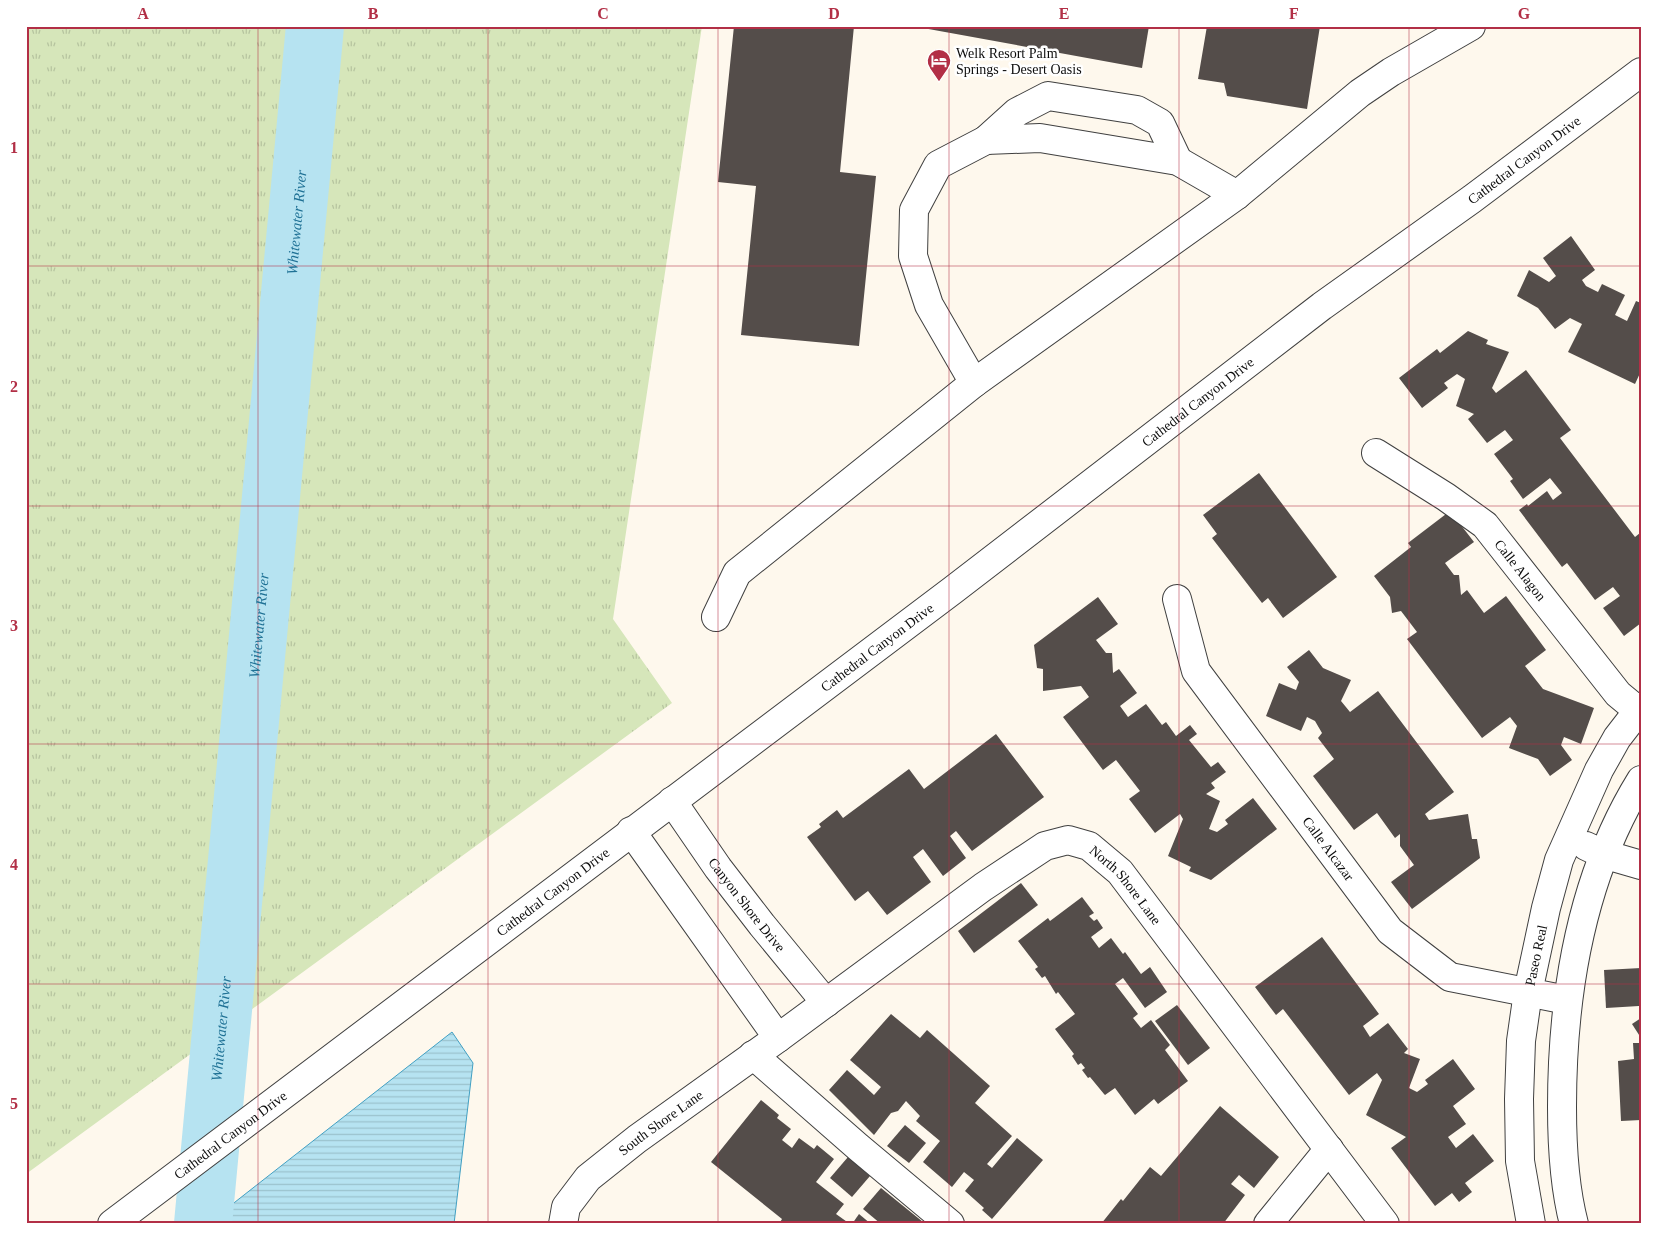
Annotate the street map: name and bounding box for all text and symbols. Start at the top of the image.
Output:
text: A [137,5,149,22]
text: B [368,5,379,22]
text: C [597,5,609,22]
text: D [828,5,840,22]
text: E [1059,5,1069,22]
text: F [1289,5,1299,22]
text: G [1518,5,1531,22]
place label: Welk Resort Palm Springs - Desert Oasis [956,46,1082,77]
hotel icon: Welk Resort Palm Springs - Desert Oasis [926,48,952,82]
street label: Cathedral Canyon Drive [1465,113,1583,208]
text: 1 [10,139,18,156]
water label: Whitewater River [284,169,310,276]
street label: Cathedral Canyon Drive [1139,354,1257,450]
text: 2 [10,378,18,395]
street label: Calle Alagon [1491,537,1549,604]
water label: Whitewater River [246,572,272,679]
street label: Cathedral Canyon Drive [818,601,936,695]
text: 3 [10,617,18,634]
street label: Calle Alcazar [1299,814,1357,884]
street label: North Shore Lane [1087,843,1164,928]
street label: Cathedral Canyon Drive [494,845,612,939]
street label: Canyon Shore Drive [705,855,788,955]
text: 4 [10,856,18,873]
street label: Paseo Real [1523,924,1550,987]
water label: Whitewater River [208,975,234,1082]
street label: South Shore Lane [616,1087,706,1159]
street label: Cathedral Canyon Drive [171,1088,290,1183]
text: 5 [10,1095,18,1112]

